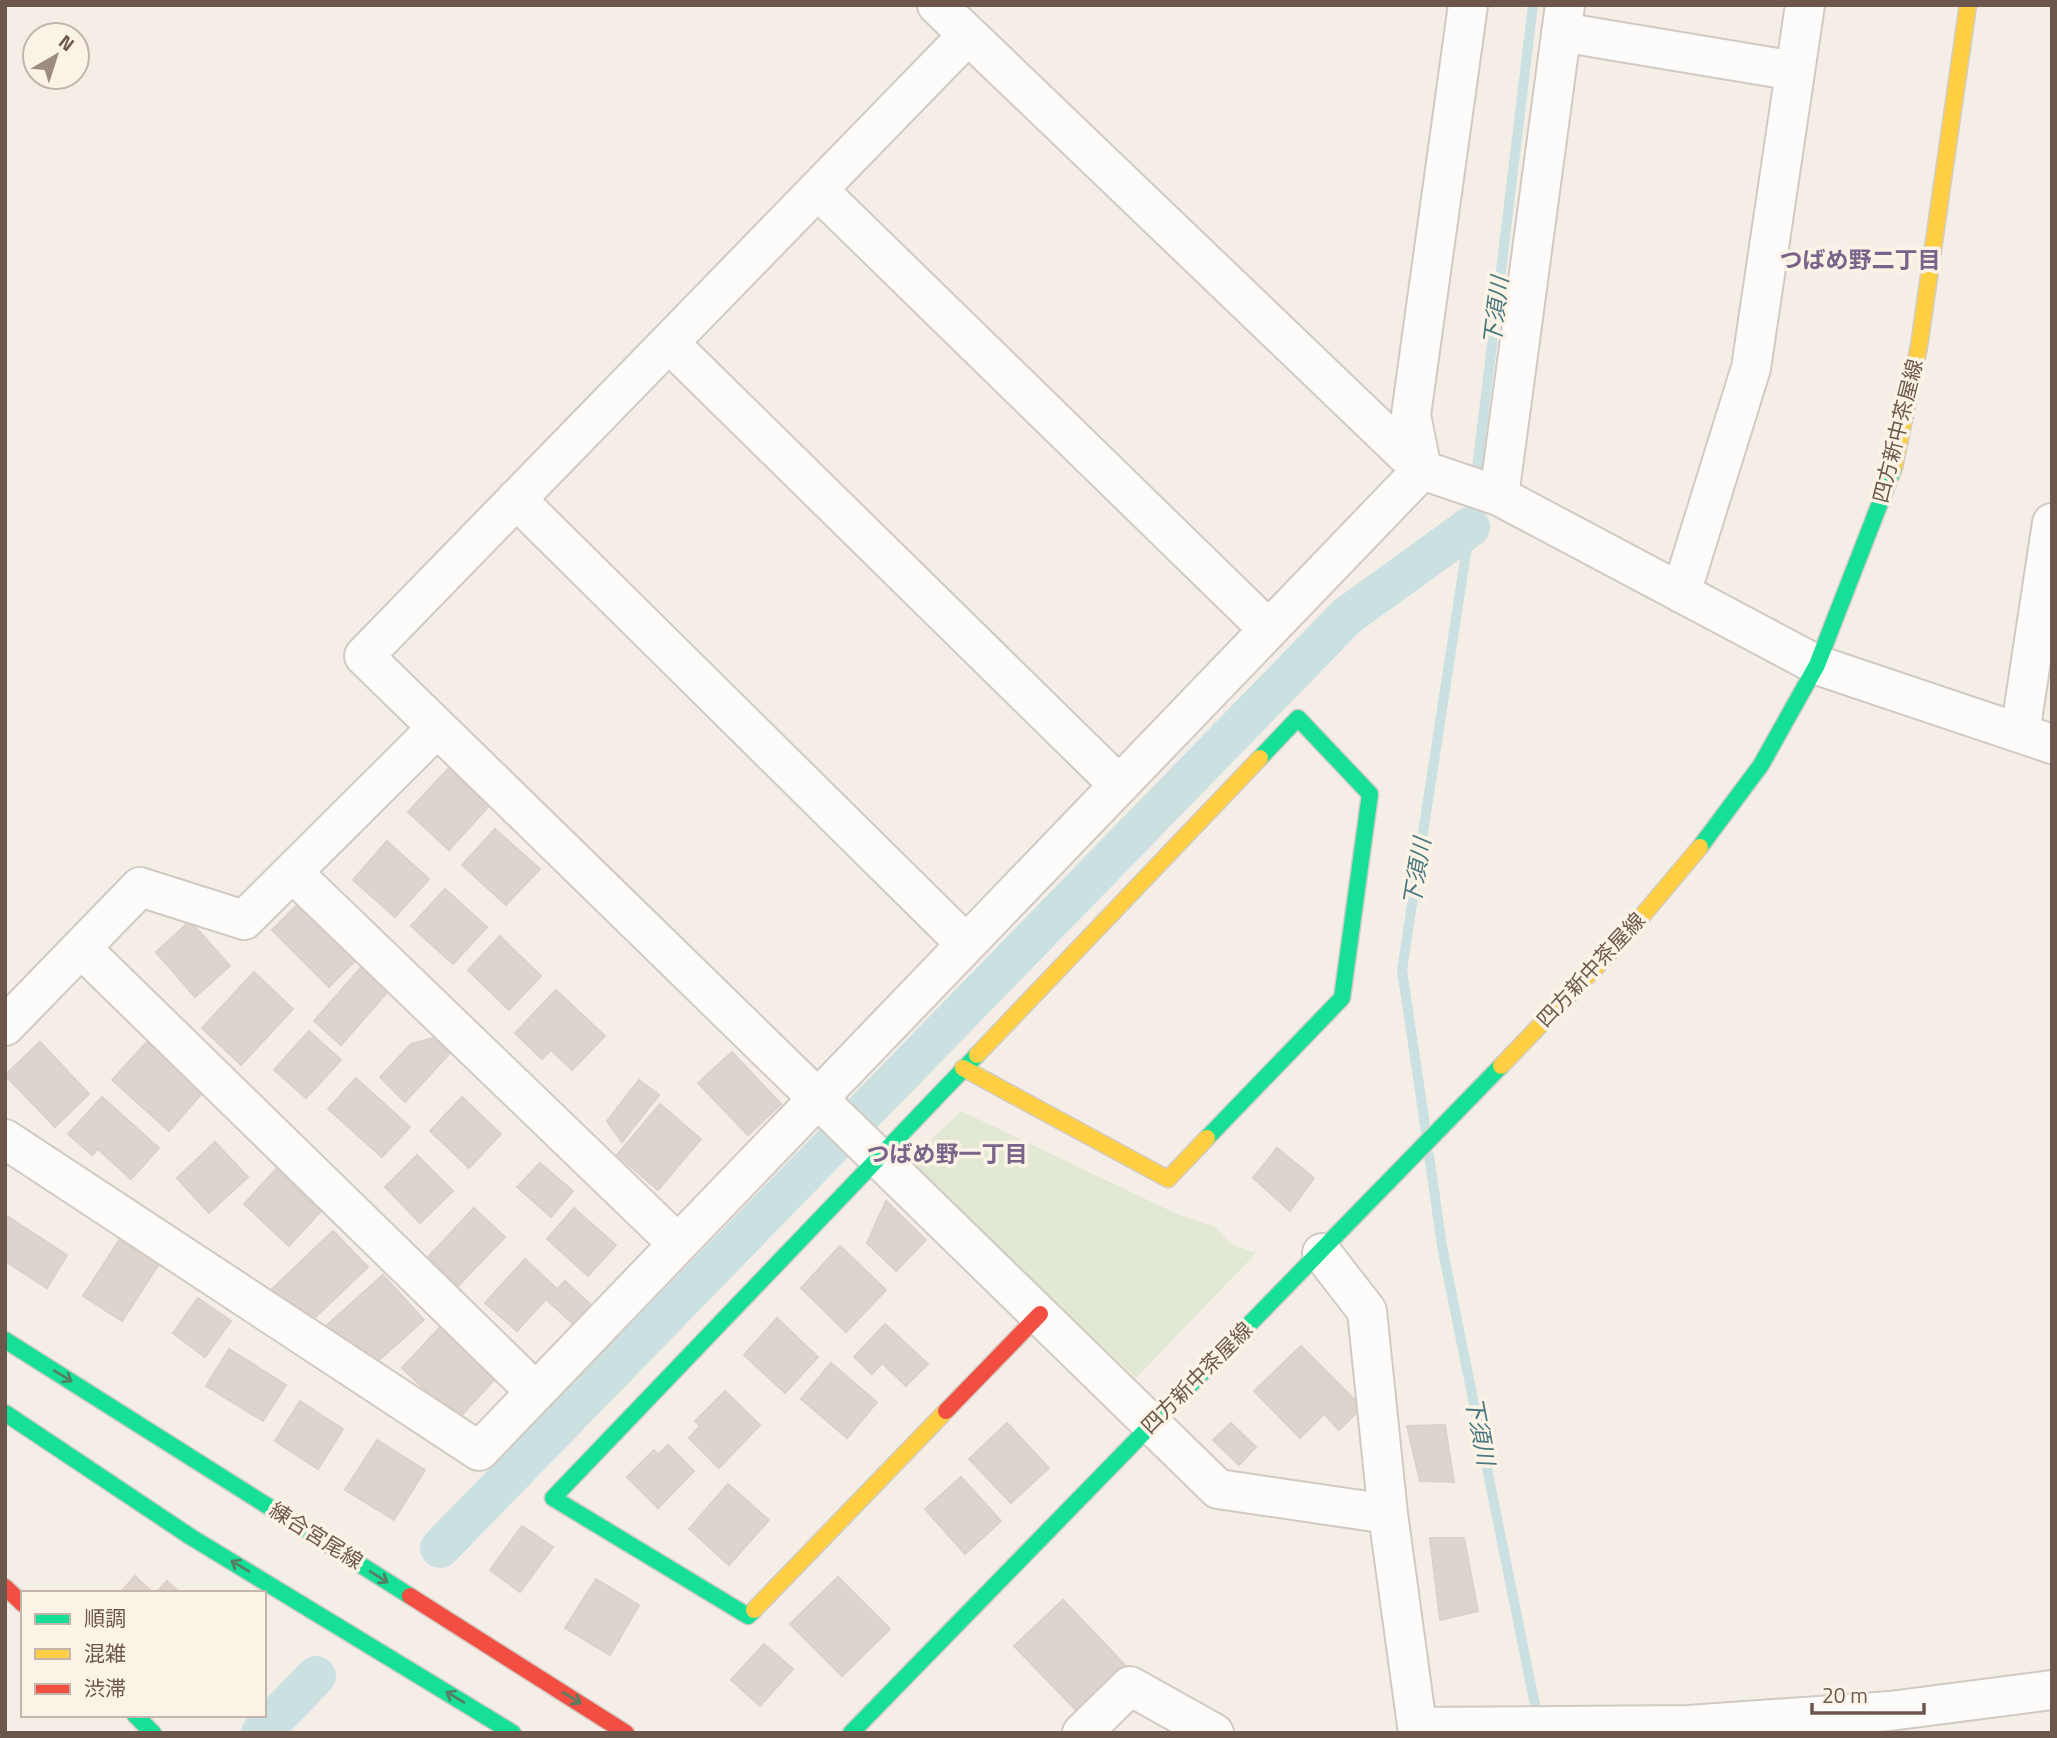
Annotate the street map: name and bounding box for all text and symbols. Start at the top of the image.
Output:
north arrow [21,21,91,91]
text: N [53,27,81,58]
district label: つばめ野二丁目 [1780,242,1941,277]
water label: 下須川 [1474,272,1517,347]
street label: 四方新中茶屋線 [1864,356,1930,506]
water label: 下須川 [1394,832,1440,909]
street label: 四方新中茶屋線 [1528,905,1652,1034]
district label: つばめ野一丁目 [867,1136,1028,1171]
street label: 四方新中茶屋線 [1133,1314,1260,1441]
one-way arrow [53,1369,72,1384]
water label: 下須川 [1457,1394,1505,1471]
street label: 練合宮尾線 [264,1494,370,1577]
one-way arrow [230,1559,250,1573]
one-way arrow [369,1570,389,1584]
legend [21,1591,266,1717]
text: 順調 [84,1602,126,1634]
text: 混雑 [84,1637,126,1669]
text: 渋滞 [84,1672,126,1704]
scale bar [1812,1672,1924,1716]
text: 20 m [1822,1679,1868,1711]
one-way arrow [445,1690,465,1704]
one-way arrow [561,1692,581,1706]

